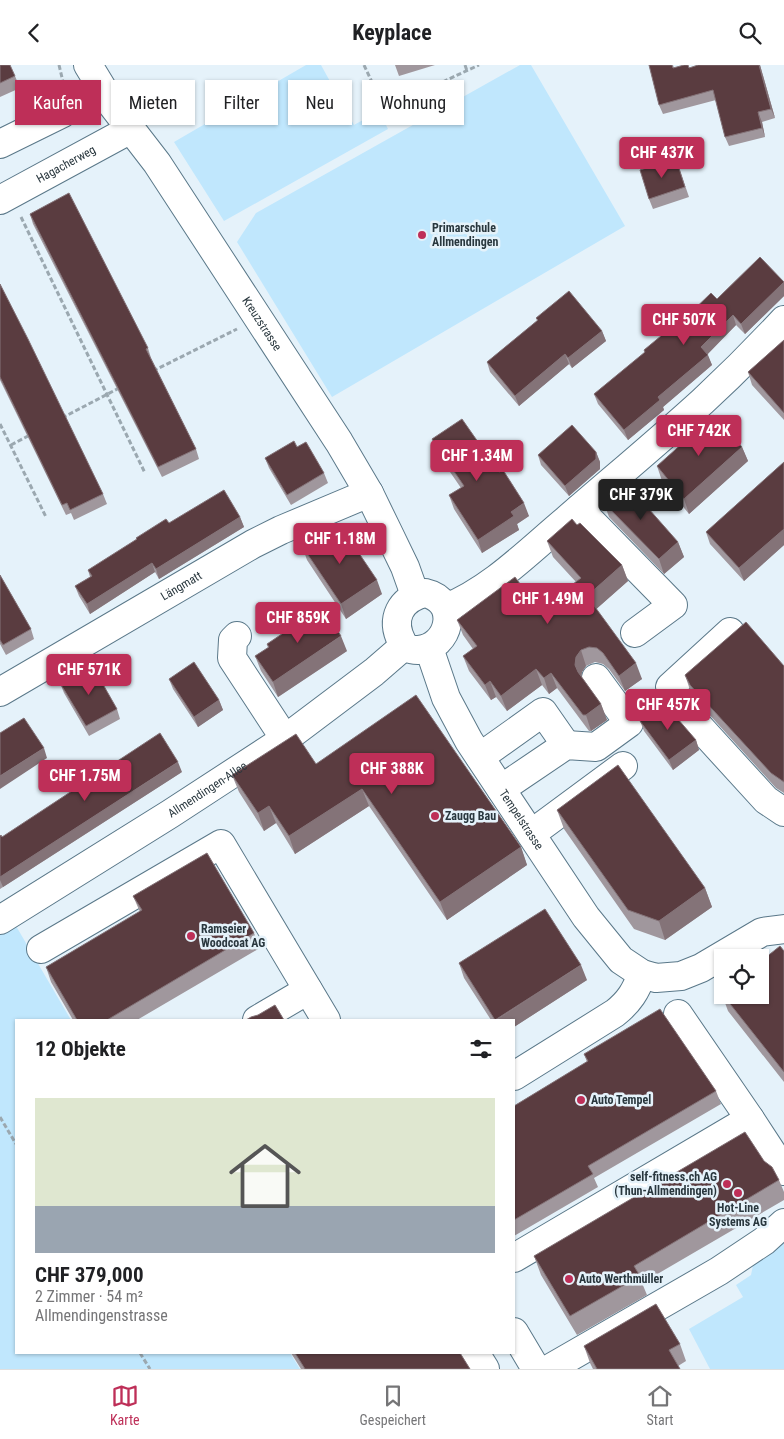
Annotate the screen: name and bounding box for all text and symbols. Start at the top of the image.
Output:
icon: back [20,19,48,47]
icon: search [736,19,764,47]
text: Keyplace [352,20,432,45]
chip: Kaufen [15,80,101,125]
chip: Mieten [111,80,195,125]
chip: Filter [205,80,278,125]
chip: Neu [288,80,352,125]
chip: Wohnung [362,80,464,125]
pin: CHF 437K [610,137,714,179]
street label: Hagacherweg [34,143,98,186]
text: CHF 437K [630,143,694,162]
place label: Primarschule Allmendingen [432,221,498,249]
marker: Primarschule Allmendingen [416,229,428,241]
street label: Kreuzstrasse [239,294,285,354]
pin: CHF 507K [632,303,736,346]
text: CHF 507K [652,310,716,329]
pin: CHF 742K [647,415,751,457]
text: CHF 742K [667,421,731,440]
pin: CHF 1.34M [420,439,534,482]
text: CHF 1.34M [441,446,513,465]
pin: CHF 379K [589,479,693,521]
text: CHF 379K [609,485,673,504]
pin: CHF 1.18M [283,523,397,565]
text: CHF 1.18M [304,529,376,548]
street label: Längmatt [158,568,205,603]
pin: CHF 1.49M [491,583,605,625]
text: CHF 1.49M [512,589,584,608]
pin: CHF 859K [246,601,350,644]
text: CHF 859K [266,608,330,627]
pin: CHF 571K [37,653,141,696]
text: CHF 571K [57,660,121,679]
pin: CHF 457K [616,689,720,731]
text: CHF 457K [636,695,700,714]
pin: CHF 388K [340,753,444,795]
pin: CHF 1.75M [28,759,142,802]
street label: Allmendingen-Allee [165,759,250,820]
text: CHF 388K [360,759,424,778]
text: CHF 1.75M [49,766,121,785]
street label: Tempelstrasse [496,787,547,853]
place label: Zaugg Bau [445,809,496,823]
marker: Zaugg Bau [429,810,441,822]
place label: Ramseier Woodcoat AG [201,922,265,950]
marker: Ramseier Woodcoat AG [185,930,197,942]
map controls [714,949,769,1004]
button: locate [714,949,769,1004]
icon: filters [467,1035,495,1063]
text: 12 Objekte [35,1037,126,1061]
place label: Auto Tempel [591,1093,651,1107]
marker: Auto Tempel [575,1094,587,1106]
icon: home [220,1131,310,1221]
place label: self-fitness.ch AG (Thun-Allmendingen) [614,1170,717,1198]
marker: self-fitness.ch AG (Thun-Allmendingen) [721,1178,733,1190]
marker: Hot-Line Systems AG [732,1187,744,1199]
place label: Hot-Line Systems AG [709,1201,767,1229]
text: CHF 379,000 [35,1263,144,1287]
place label: Auto Werthmüller [579,1272,663,1286]
marker: Auto Werthmüller [563,1273,575,1285]
text: 2 Zimmer · 54 m² [35,1287,143,1306]
text: Allmendingenstrasse [35,1306,168,1325]
tab: Karte [110,1382,140,1428]
tab: Gespeichert [360,1382,426,1428]
tab: Start [646,1382,674,1428]

